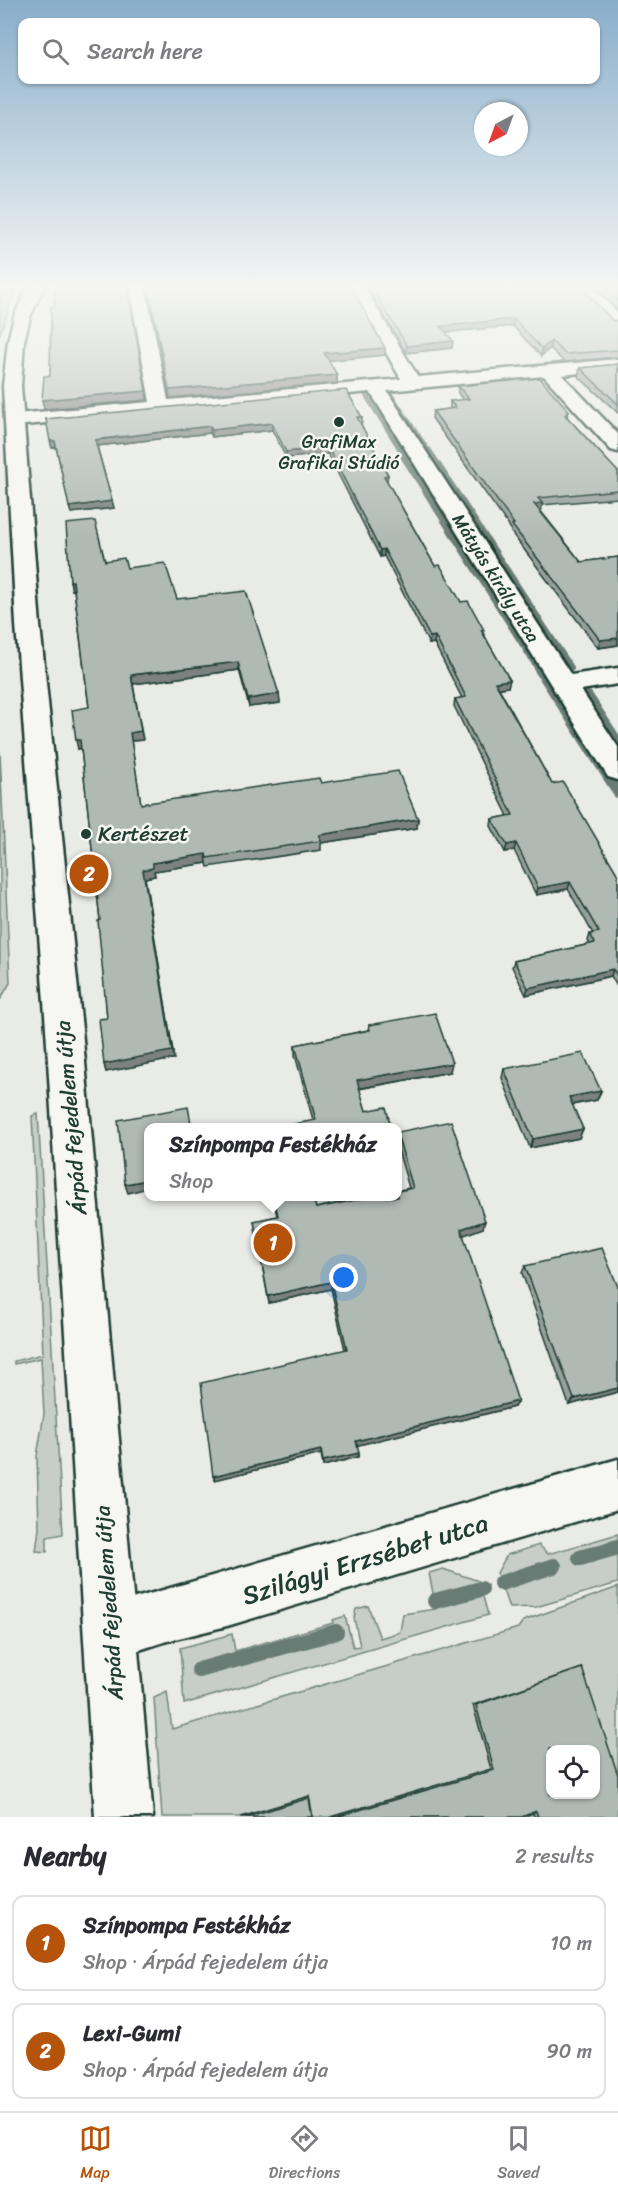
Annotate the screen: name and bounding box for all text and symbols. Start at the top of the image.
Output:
search box [18,18,600,84]
text: Search here [87,32,203,71]
icon: search [39,35,72,68]
north arrow [474,102,528,156]
marker: GrafiMax Grafikai Stúdió [332,415,346,429]
place label: GrafiMax Grafikai Stúdió [279,426,400,479]
street label: Mátyás király utca [443,507,549,649]
place label: Kertészet [98,815,189,853]
marker: Kertészet [79,827,93,841]
pin: 2 [70,852,109,896]
street label: Árpád fejedelem útja [44,1019,99,1218]
popup [144,1123,402,1201]
text: Színpompa Festékház [169,1125,377,1164]
text: Shop [169,1164,213,1199]
pin: 1 [254,1220,292,1266]
your location [329,1263,358,1292]
street label: Szilágyi Erzsébet utca [236,1500,494,1618]
street label: Árpád fejedelem útja [83,1504,135,1703]
map controls [546,1745,600,1799]
button: locate [546,1745,600,1799]
text: Nearby [24,1833,106,1879]
text: 2 results [515,1839,594,1874]
text: Színpompa Festékház [83,1906,291,1945]
text: 1 [41,1926,50,1961]
text: 10 m [550,1926,592,1961]
text: Shop · Árpád fejedelem útja [83,1945,328,1980]
text: Lexi-Gumi [83,2014,180,2053]
text: 2 [40,2034,51,2069]
text: 90 m [547,2034,592,2069]
text: Shop · Árpád fejedelem útja [83,2053,328,2088]
tab: Map [79,2122,112,2187]
tab: Directions [269,2122,340,2187]
tab: Saved [497,2122,539,2187]

